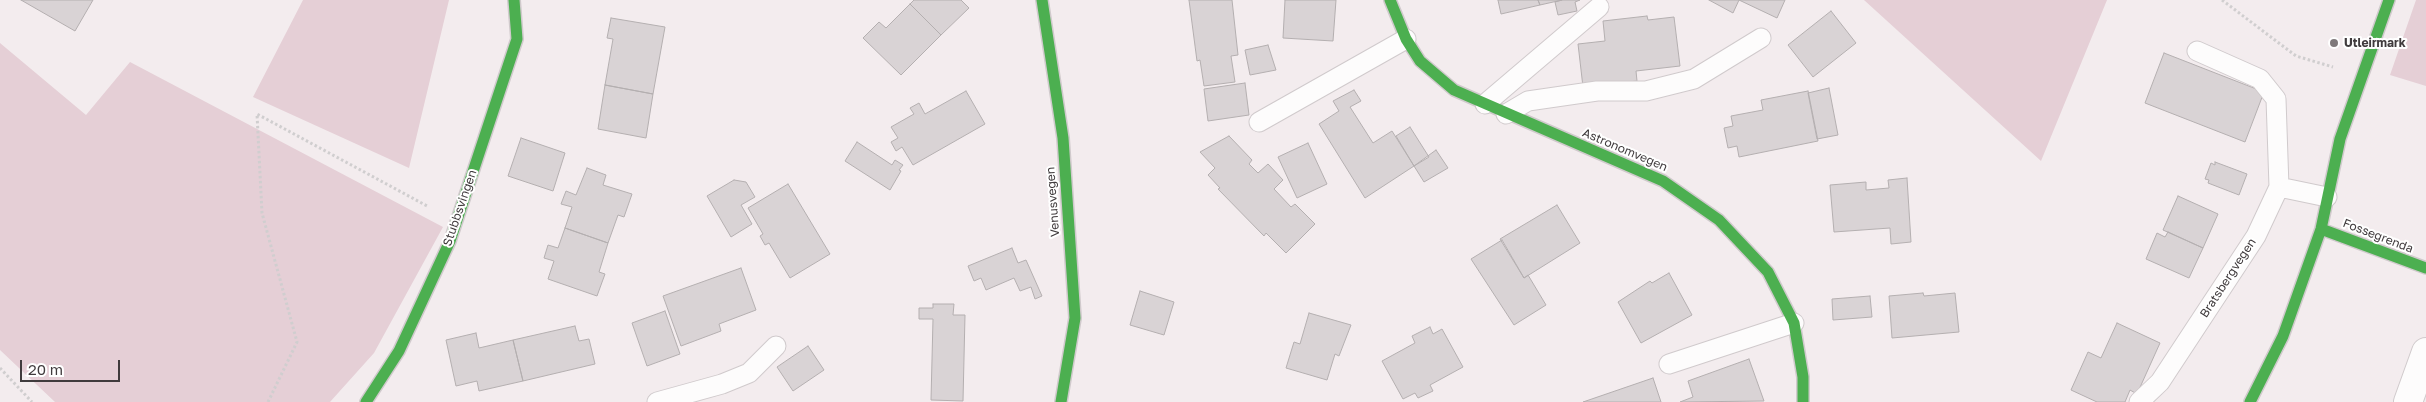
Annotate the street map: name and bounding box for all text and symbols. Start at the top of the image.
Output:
place label: Utleirmark [2344,36,2406,50]
marker: Utleirmark [2328,37,2340,49]
street label: Astronomvegen [1580,126,1670,174]
street label: Venusvegen [1043,166,1063,238]
street label: Stubbsvingen [440,168,480,248]
street label: Fossegrenda [2341,216,2415,256]
street label: Bratsbergvegen [2197,236,2259,320]
scale bar [22,350,122,382]
text: 20 m [28,360,63,378]

